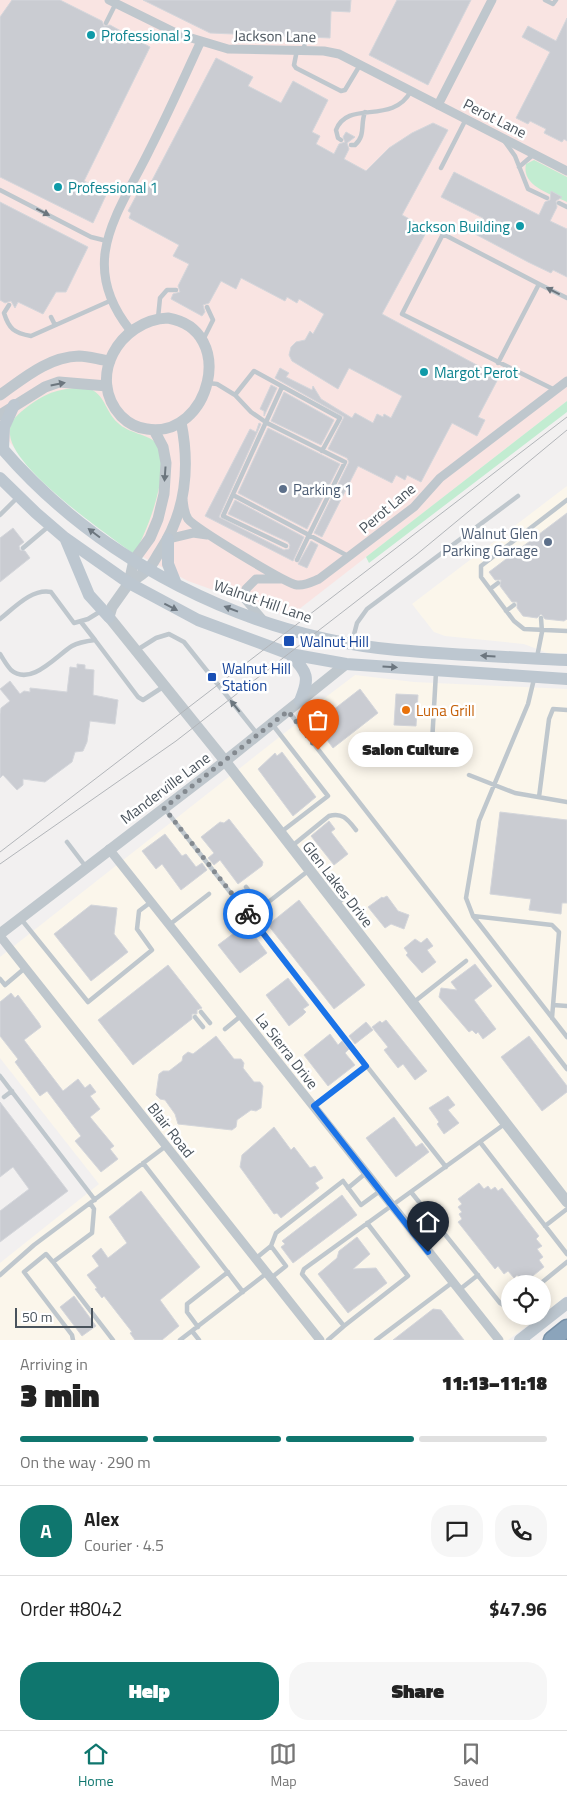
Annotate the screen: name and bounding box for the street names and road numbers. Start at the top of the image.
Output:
street label: Jackson Lane [234,24,316,48]
street label: Perot Lane [459,92,531,144]
street label: Perot Lane [353,477,421,539]
street label: Walnut Hill Lane [211,573,315,629]
street label: Manderville Lane [115,746,215,830]
street label: Glen Lakes Drive [297,836,379,932]
street label: La Sierra Drive [250,1008,324,1094]
street label: Blair Road [142,1098,200,1162]

